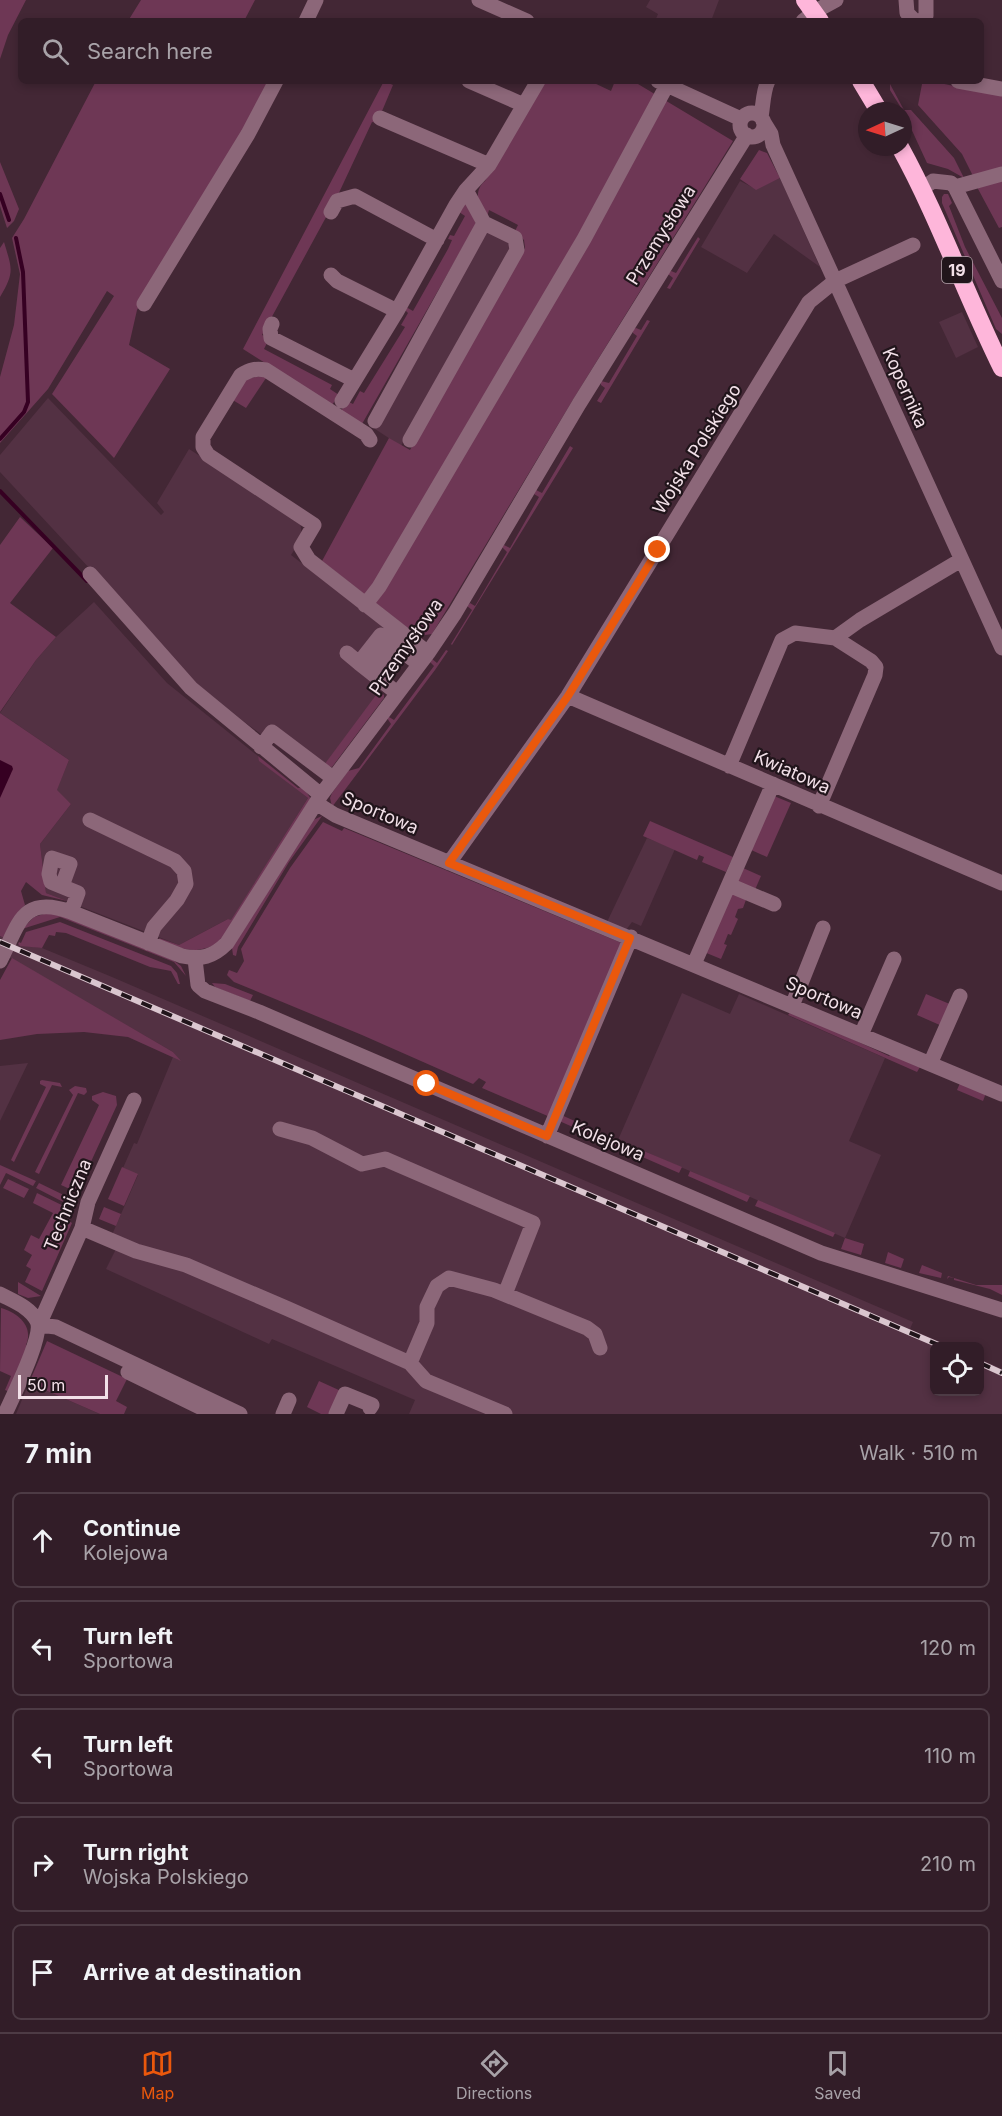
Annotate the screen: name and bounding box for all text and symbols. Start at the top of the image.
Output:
search box [18,18,984,84]
icon: search [39,35,72,68]
text: Search here [87,38,213,64]
north arrow [858,102,912,156]
street label: Przemysłowa [622,181,699,288]
road number: 19 [942,257,972,283]
street label: Kopernika [878,344,932,431]
street label: Wojska Polskiego [648,380,745,518]
route end [644,536,670,562]
street label: Przemysłowa [365,594,447,699]
street label: Kwiatowa [751,745,834,798]
street label: Sportowa [339,787,422,838]
street label: Sportowa [783,972,866,1023]
route start [413,1070,439,1096]
street label: Kolejowa [569,1116,648,1165]
street label: Techniczna [40,1156,96,1254]
map controls [930,1342,984,1396]
button: locate [930,1342,984,1396]
scale bar [18,1372,108,1400]
text: 50 m [27,1375,65,1395]
text: 7 min [24,1438,92,1469]
text: Walk · 510 m [859,1441,978,1465]
text: Continue [83,1515,181,1541]
icon: ahead [26,1524,59,1557]
text: 70 m [929,1528,976,1552]
text: Kolejowa [83,1541,168,1565]
text: Turn left [83,1623,173,1649]
icon: left [26,1632,59,1665]
text: 120 m [920,1636,976,1660]
text: Sportowa [83,1649,174,1673]
text: Turn left [83,1731,173,1757]
icon: left [26,1740,59,1773]
text: 110 m [924,1744,976,1768]
text: Sportowa [83,1757,174,1781]
text: Turn right [83,1839,189,1865]
icon: right [26,1848,59,1881]
text: 210 m [920,1852,976,1876]
text: Wojska Polskiego [83,1865,249,1889]
icon: arrive [26,1956,59,1989]
text: Arrive at destination [83,1959,302,1985]
tab: Map [141,2047,174,2103]
tab: Directions [456,2047,532,2103]
tab: Saved [814,2047,861,2103]

